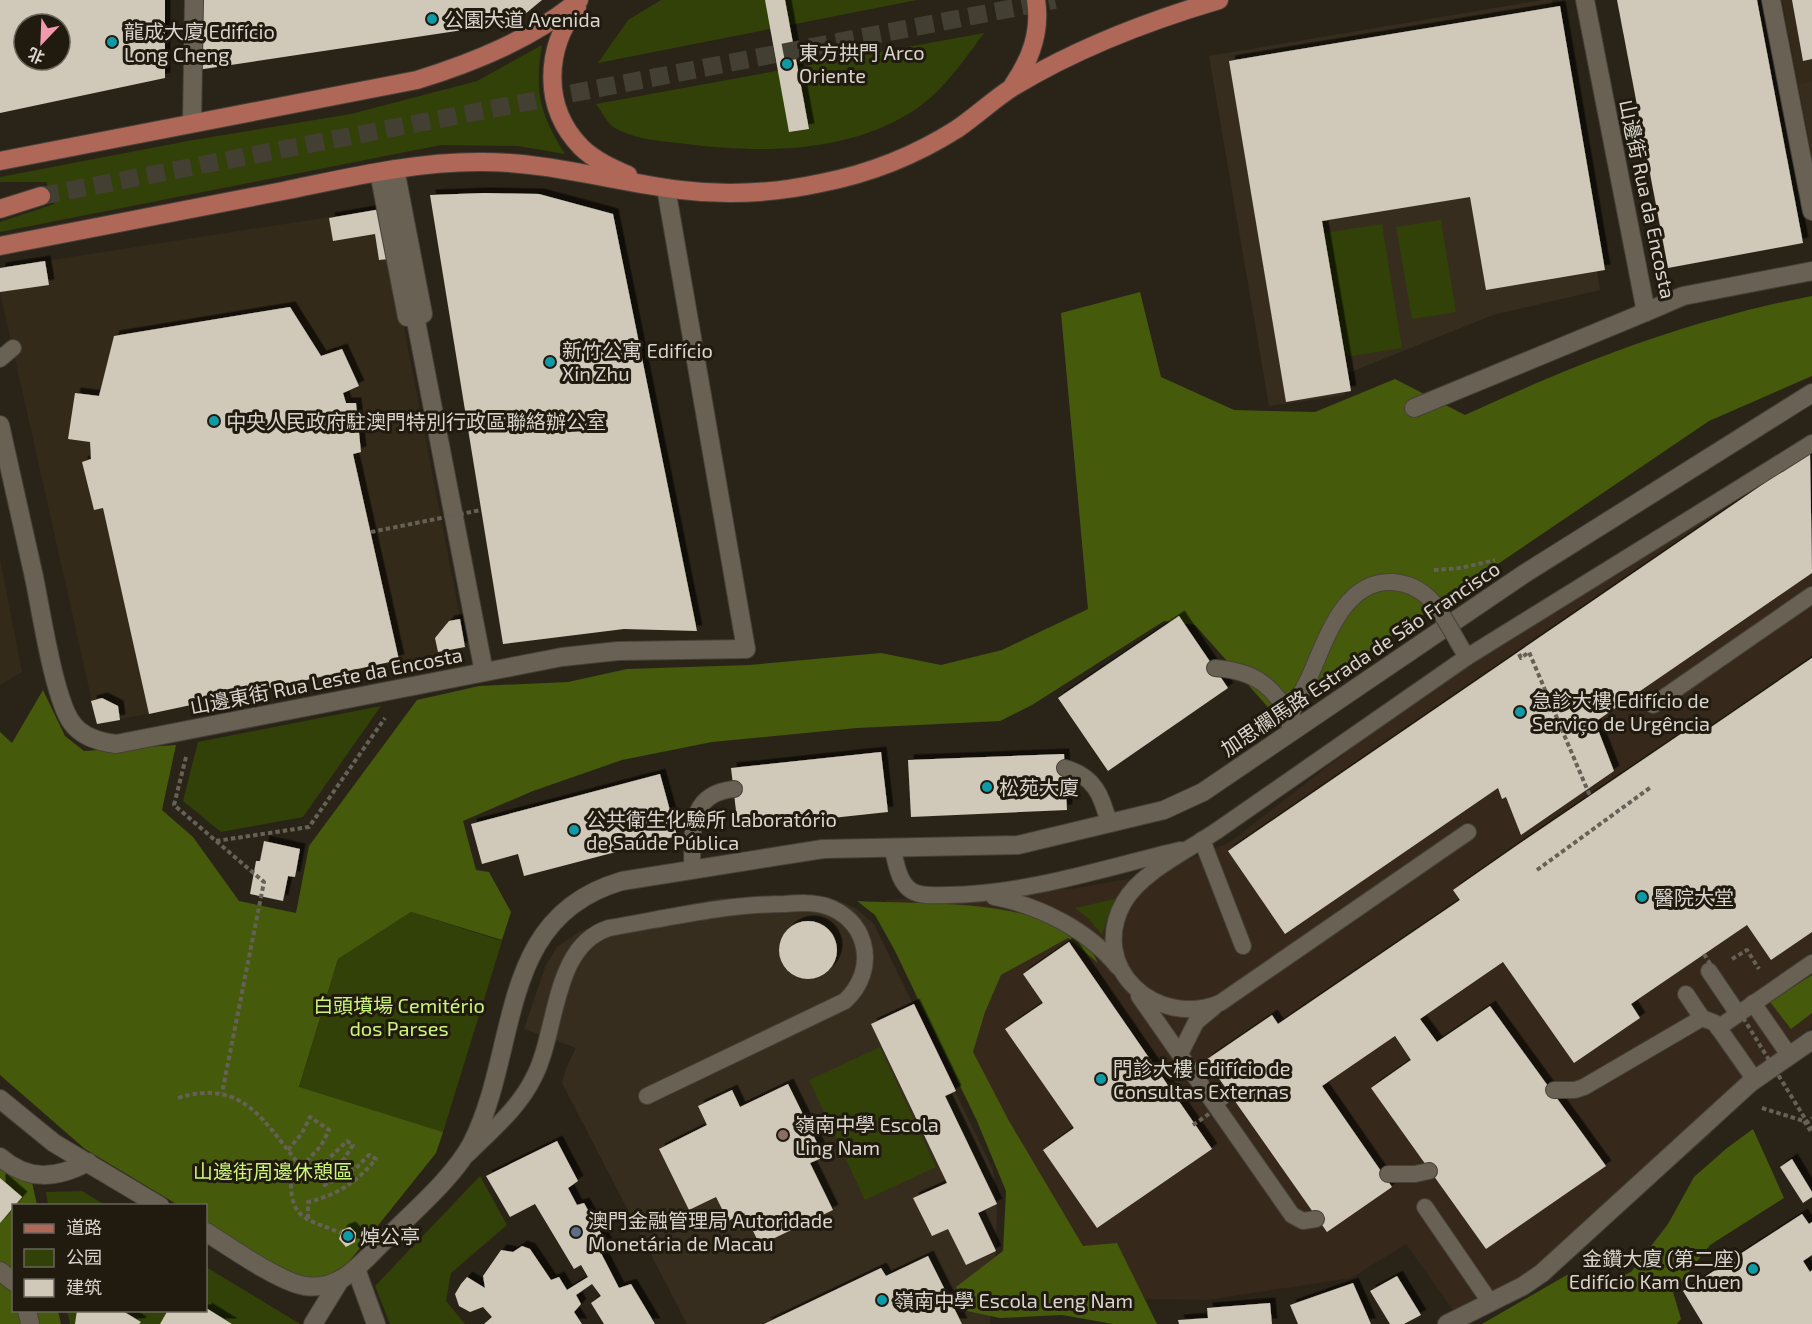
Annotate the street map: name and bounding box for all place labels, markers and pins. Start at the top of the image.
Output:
place label: 公園大道 Avenida [444,7,601,31]
marker: 公園大道 Avenida [425,12,439,26]
place label: 龍成大廈 Edifício Long Cheng [124,19,275,66]
marker: 龍成大廈 Edifício Long Cheng [105,35,119,49]
place label: 東方拱門 Arco Oriente [799,40,925,87]
marker: 東方拱門 Arco Oriente [780,57,794,71]
place label: 新竹公寓 Edifício Xin Zhu [562,338,713,385]
marker: 新竹公寓 Edifício Xin Zhu [543,355,557,369]
place label: 中央人民政府駐澳門特別行政區聯絡辦公室 [226,409,606,433]
marker: 中央人民政府駐澳門特別行政區聯絡辦公室 [207,414,221,428]
place label: 急診大樓 Edifício de Serviço de Urgência [1532,688,1710,736]
marker: 急診大樓 Edifício de Serviço de Urgência [1513,705,1527,719]
place label: 松苑大廈 [999,775,1079,799]
marker: 松苑大廈 [980,780,994,794]
place label: 公共衛生化驗所 Laboratório de Saúde Pública [586,807,837,854]
marker: 公共衛生化驗所 Laboratório de Saúde Pública [567,823,581,837]
place label: 醫院大堂 [1654,885,1734,909]
marker: 醫院大堂 [1635,890,1649,904]
place label: 門診大樓 Edifício de Consultas Externas [1113,1056,1290,1103]
marker: 門診大樓 Edifício de Consultas Externas [1094,1072,1108,1086]
place label: 嶺南中學 Escola Ling Nam [795,1112,939,1159]
marker: 嶺南中學 Escola Ling Nam [776,1128,790,1142]
place label: 澳門金融管理局 Autoridade Monetária de Macau [588,1208,833,1255]
place label: 焯公亭 [360,1224,420,1248]
marker: 澳門金融管理局 Autoridade Monetária de Macau [569,1225,583,1239]
marker: 焯公亭 [341,1229,355,1243]
place label: 金鑽大廈 (第二座) Edifício Kam Chuen [1569,1246,1741,1293]
marker: 金鑽大廈 (第二座) Edifício Kam Chuen [1746,1262,1760,1276]
place label: 嶺南中學 Escola Leng Nam [894,1288,1133,1312]
marker: 嶺南中學 Escola Leng Nam [875,1293,889,1307]

